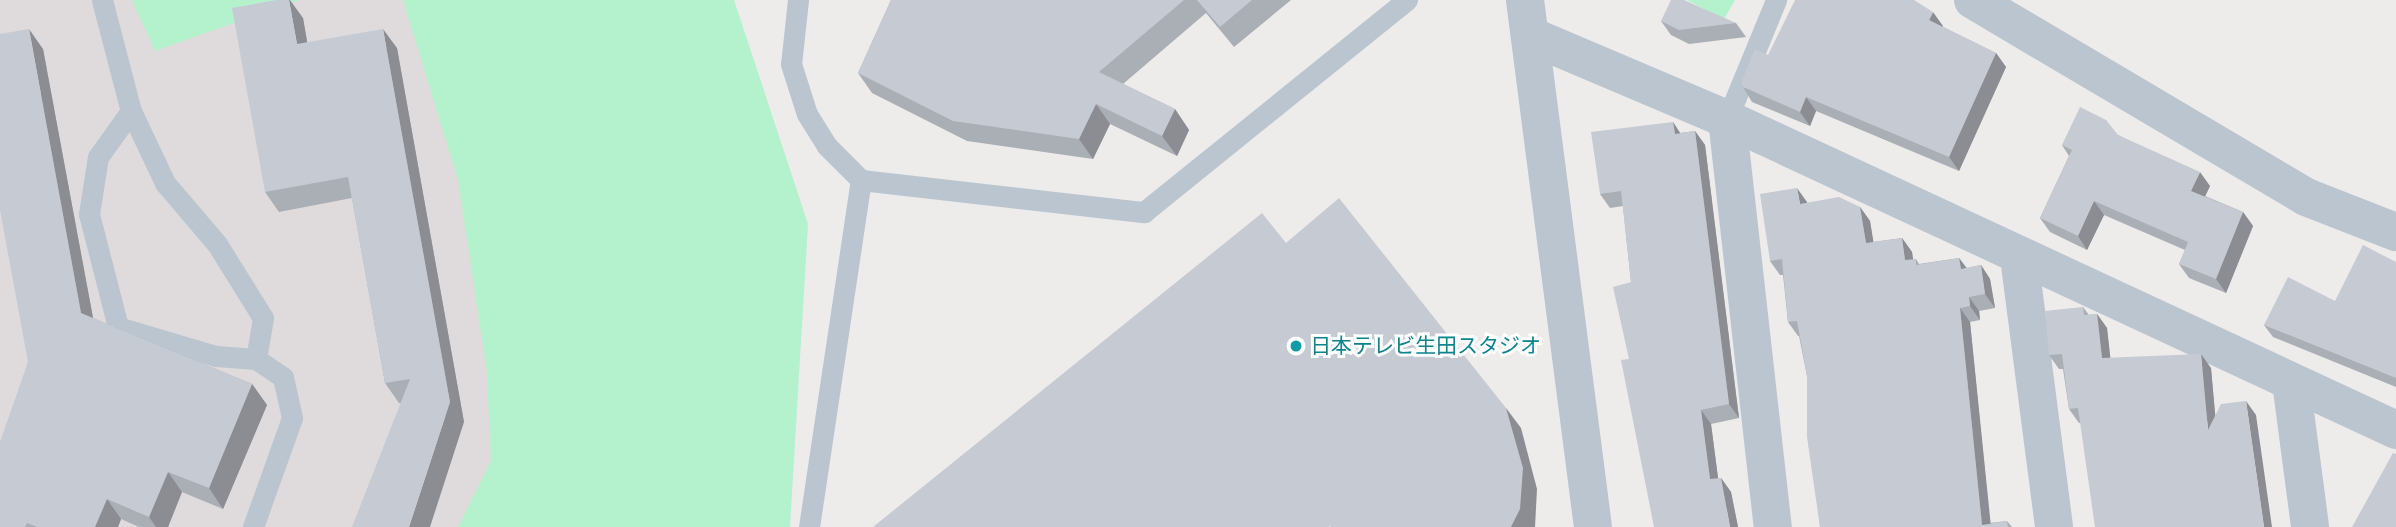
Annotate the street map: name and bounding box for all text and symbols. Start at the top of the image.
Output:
place label: 日本テレビ生田スタジオ [1310,333,1541,359]
marker: 日本テレビ生田スタジオ [1288,338,1304,354]

